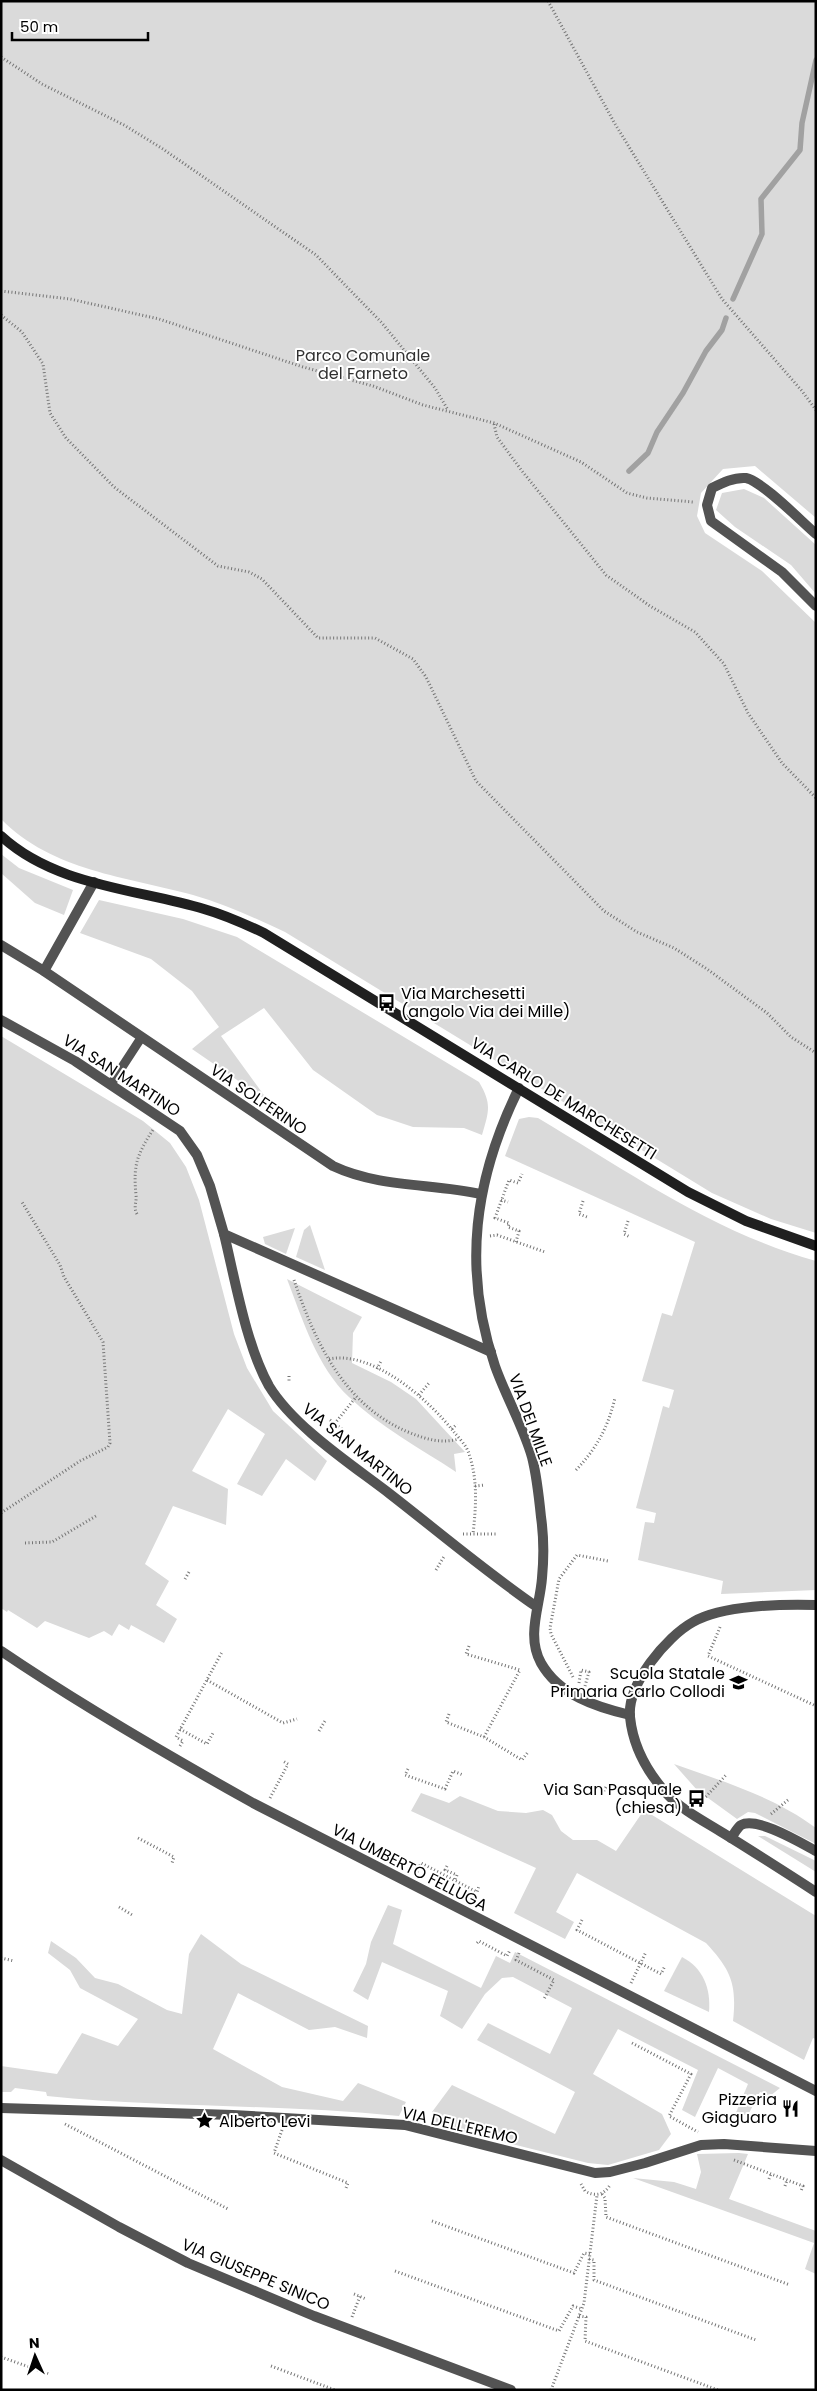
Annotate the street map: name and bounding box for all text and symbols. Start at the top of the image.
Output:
scale bar [12,10,149,42]
text: 50 m [20,16,58,37]
park label: Parco Comunale del Farneto [296,344,430,385]
place label: Via Marchesetti (angolo Via dei Mille) [401,982,570,1023]
bus stop icon: Via Marchesetti (angolo Via dei Mille) [377,992,397,1012]
street label: VIA SAN MARTINO [58,1029,185,1122]
street label: VIA CARLO DE MARCHESETTI [466,1032,661,1165]
street label: VIA SOLFERINO [206,1058,312,1140]
street label: VIA DEI MILLE [503,1371,558,1470]
street label: VIA SAN MARTINO [298,1398,418,1501]
place label: Scuola Statale Primaria Carlo Collodi [551,1662,725,1703]
school or university icon: Scuola Statale Primaria Carlo Collodi [729,1672,749,1692]
place label: Via San Pasquale (chiesa) [543,1778,682,1819]
bus stop icon: Via San Pasquale (chiesa) [686,1788,706,1808]
street label: VIA UMBERTO FELLUGA [328,1818,492,1917]
place label: Pizzeria Giaguaro [702,2088,777,2129]
restaurant icon: Pizzeria Giaguaro [781,2098,801,2118]
street label: VIA DELL'EREMO [400,2101,520,2150]
place label: Alberto Levi [219,2110,311,2133]
place icon: Alberto Levi [195,2111,215,2131]
street label: VIA GIUSEPPE SINICO [178,2233,333,2316]
north arrow [10,2331,60,2381]
text: N [29,2333,40,2353]

